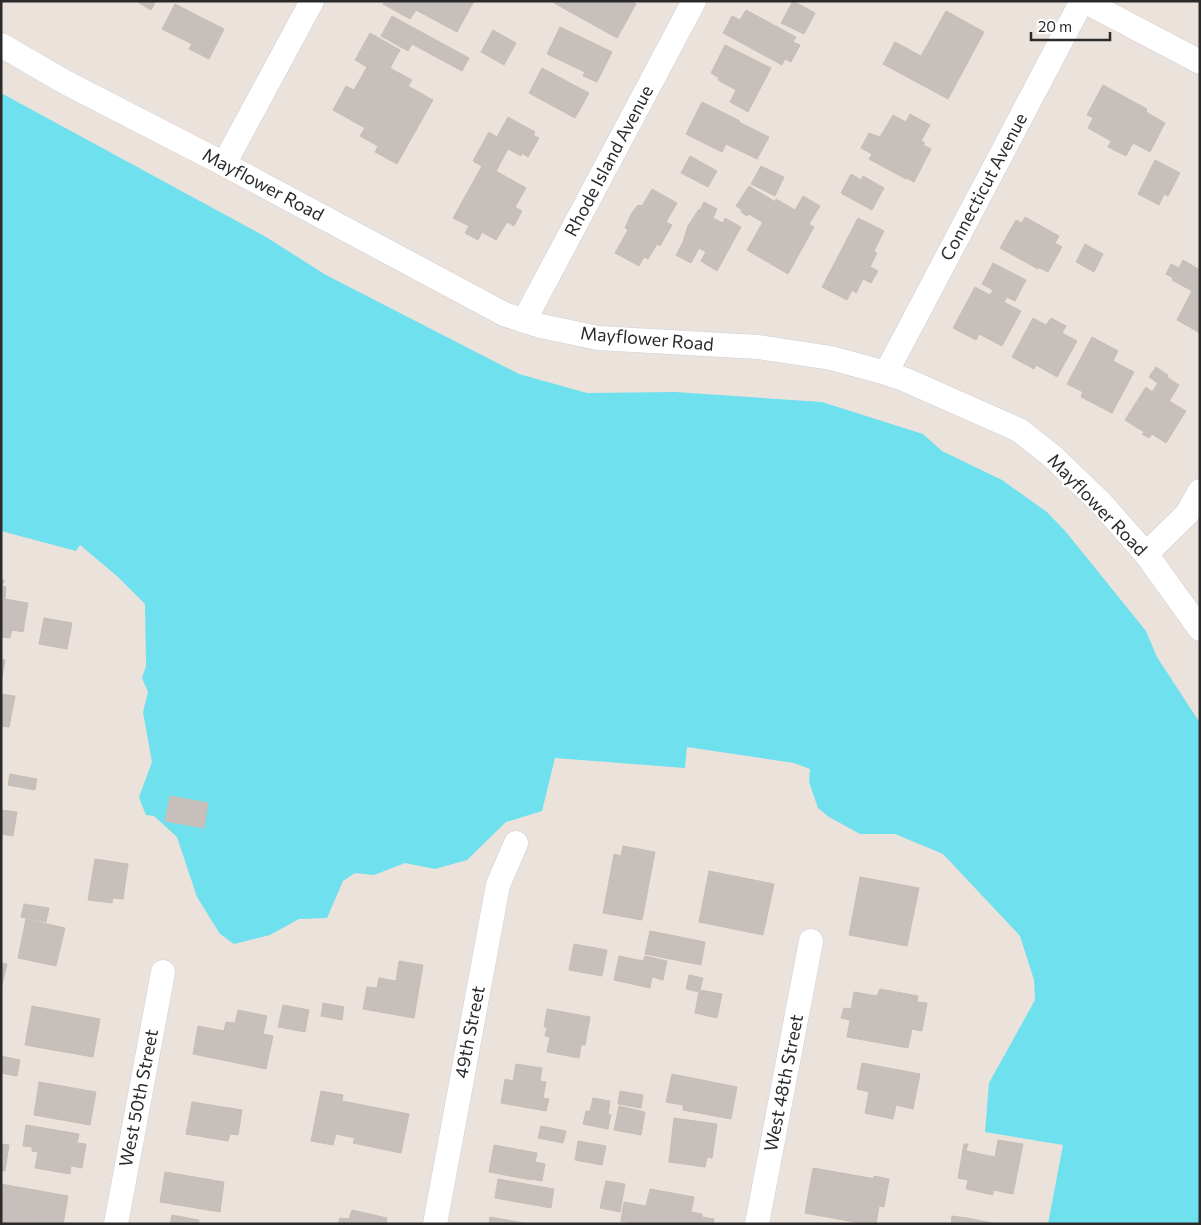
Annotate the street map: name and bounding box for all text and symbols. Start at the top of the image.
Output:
scale bar [1031,10,1110,42]
text: 20 m [1038,17,1072,35]
street label: Rhode Island Avenue [559,81,657,240]
street label: Connecticut Avenue [935,109,1031,264]
street label: Mayflower Road [199,143,328,225]
street label: Mayflower Road [579,321,715,355]
street label: Mayflower Road [1043,448,1152,560]
street label: 49th Street [449,984,489,1080]
street label: West 48th Street [759,1012,807,1153]
street label: West 50th Street [114,1027,162,1168]

